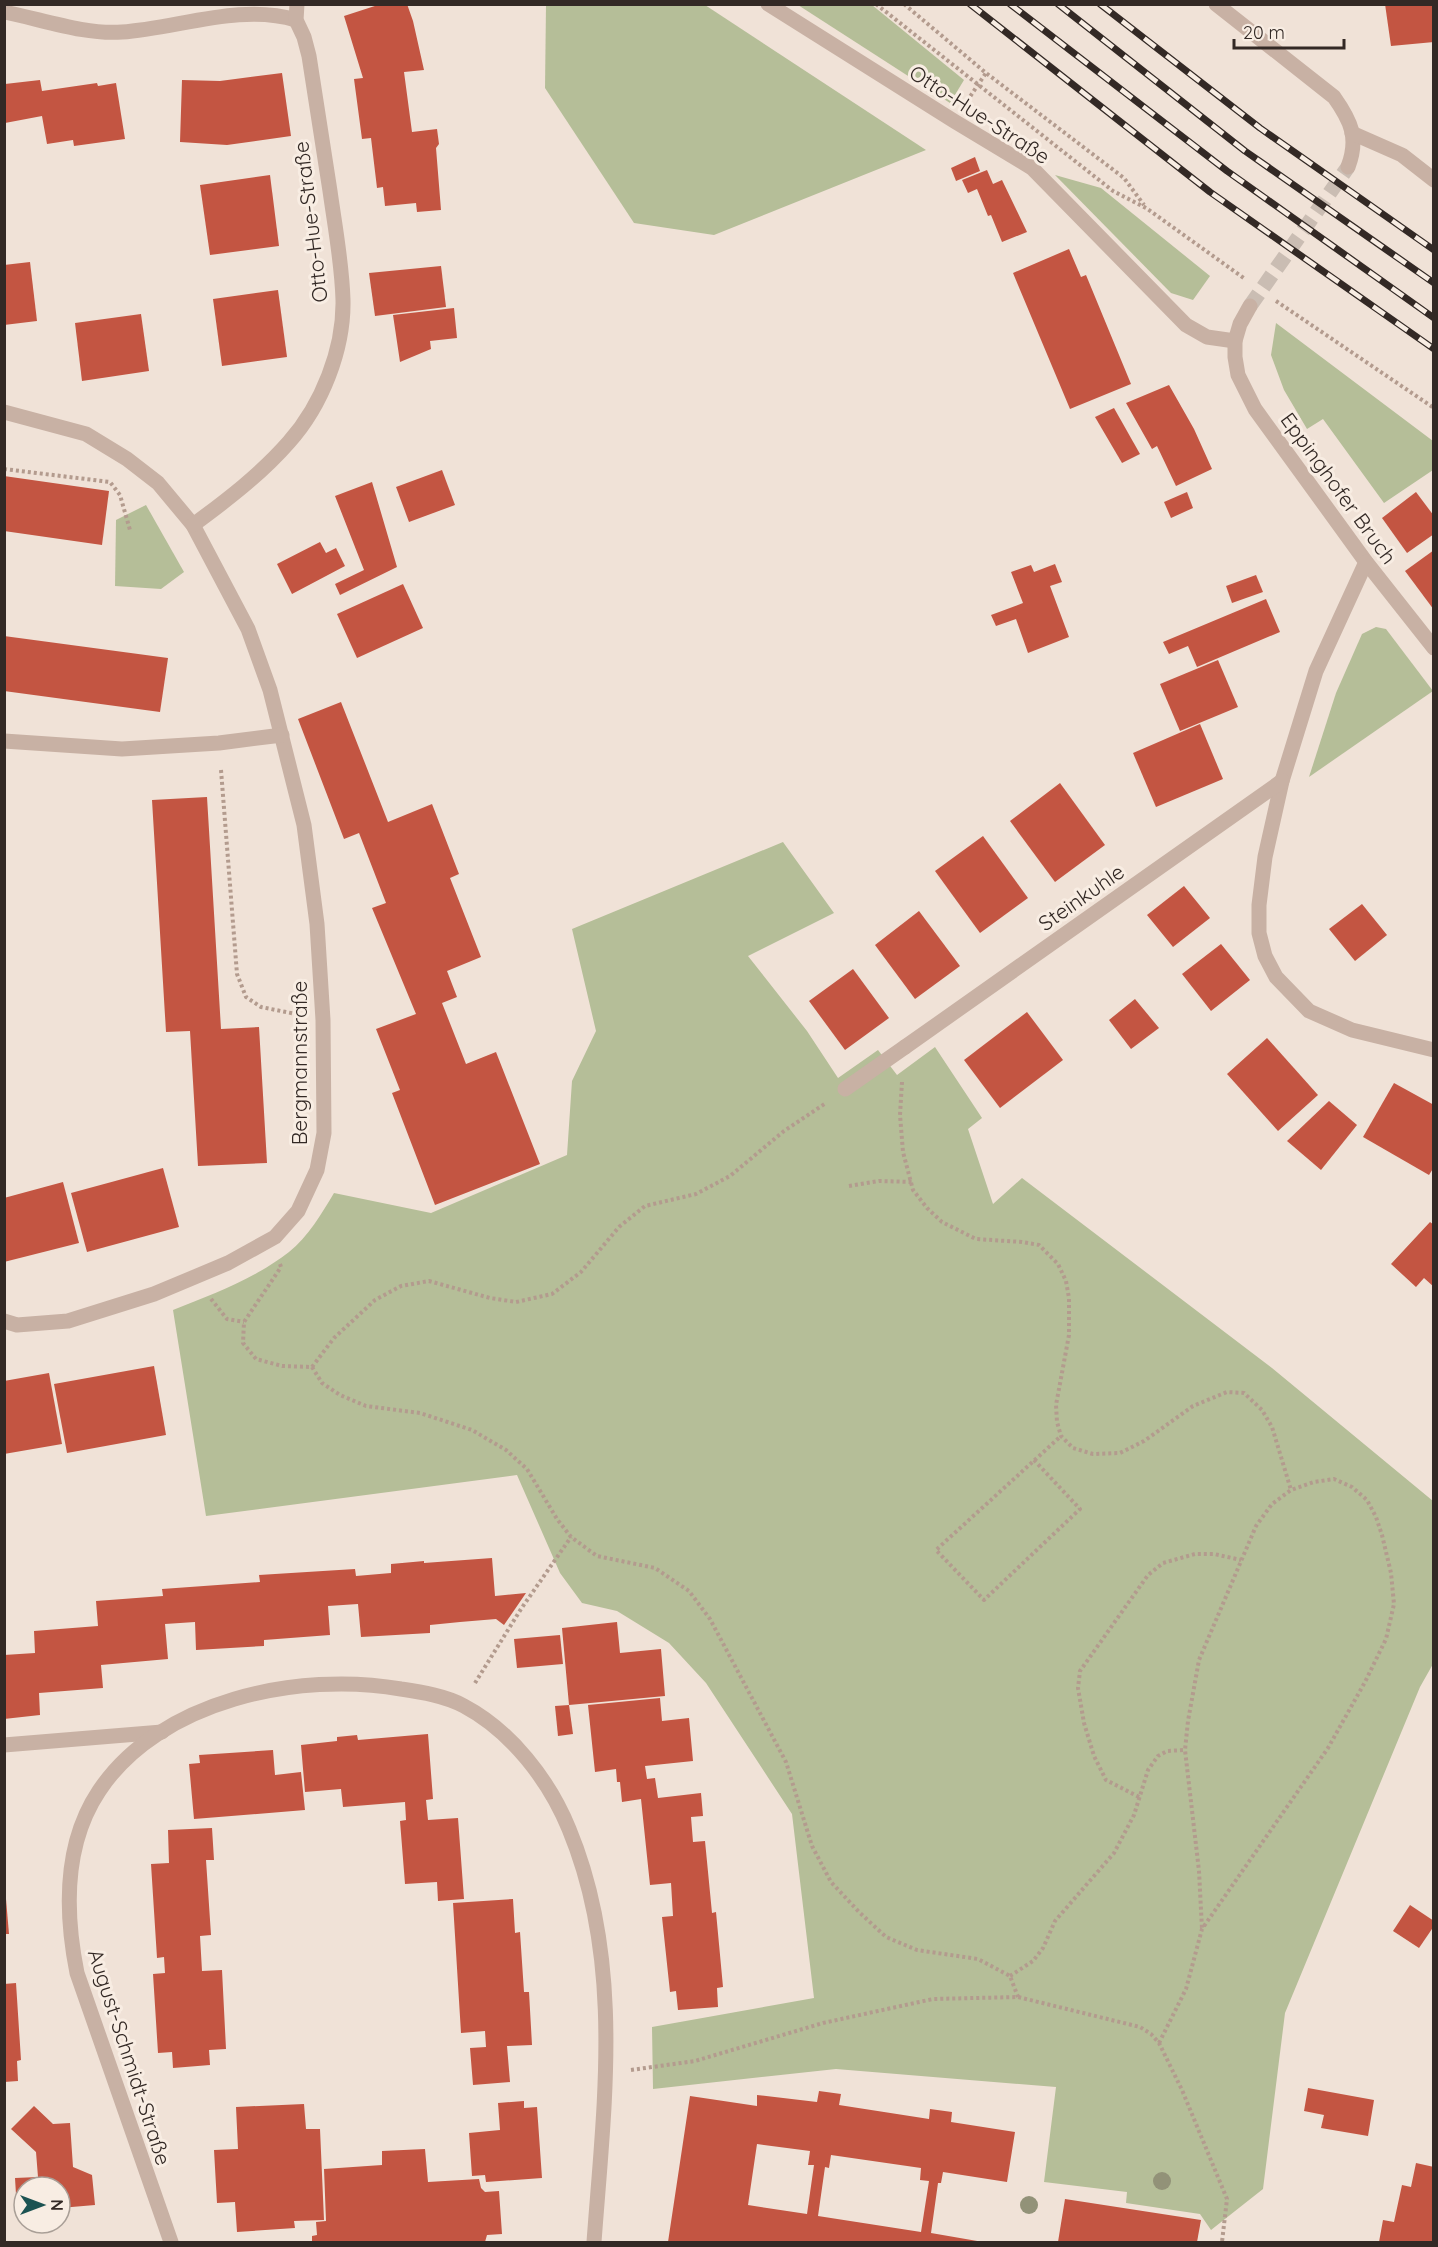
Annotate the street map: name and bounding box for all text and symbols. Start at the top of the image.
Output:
scale bar [1234,12,1344,50]
text: 20 m [1243,21,1285,44]
street label: Otto-Hue-Straße [905,59,1055,169]
street label: Otto-Hue-Straße [287,140,333,304]
street label: Eppinghofer Bruch [1275,407,1403,569]
street label: Steinkuhle [1033,858,1129,936]
street label: Bergmannstraße [286,981,312,1145]
street label: August-Schmidt-Straße [83,1946,177,2168]
north arrow [12,2175,72,2235]
text: N [47,2199,67,2211]

